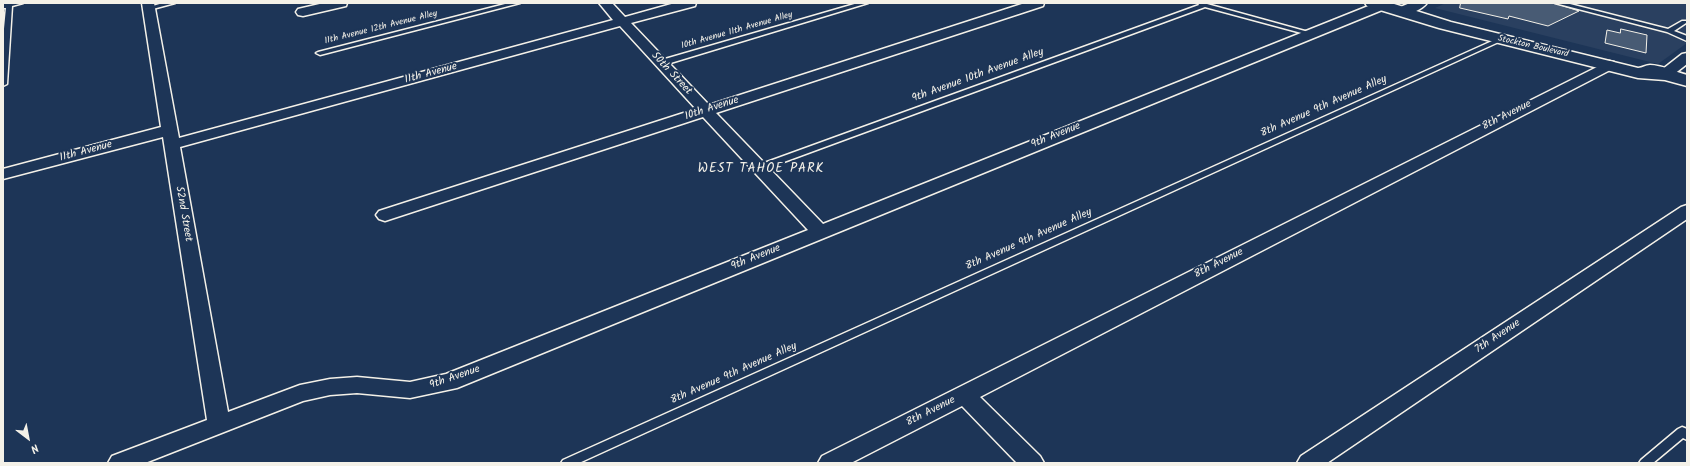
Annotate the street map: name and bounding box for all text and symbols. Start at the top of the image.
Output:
street label: 11th Avenue 12th Avenue Alley [323,9,439,47]
street label: 10th Avenue 11th Avenue Alley [680,10,794,52]
street label: Stockton Boulevard [1497,34,1569,60]
street label: 9th Avenue 10th Avenue Alley [910,46,1046,106]
street label: 50th Street [648,50,694,98]
street label: 11th Avenue [403,61,459,87]
street label: 8th Avenue 9th Avenue Alley [1259,73,1389,141]
street label: 10th Avenue [683,94,741,124]
street label: 8th Avenue [1480,98,1534,134]
street label: 9th Avenue [1029,120,1083,152]
street label: 11th Avenue [58,139,114,165]
district label: WEST TAHOE PARK [698,162,824,178]
street label: 52nd Street [172,185,194,243]
street label: 8th Avenue 9th Avenue Alley [964,206,1094,274]
street label: 9th Avenue [729,242,783,274]
street label: 8th Avenue [1192,246,1246,282]
street label: 7th Avenue [1473,317,1523,357]
street label: 8th Avenue 9th Avenue Alley [669,340,799,408]
street label: 9th Avenue [428,363,482,393]
street label: 8th Avenue [904,394,958,430]
north arrow [8,418,48,458]
text: N [27,439,42,458]

